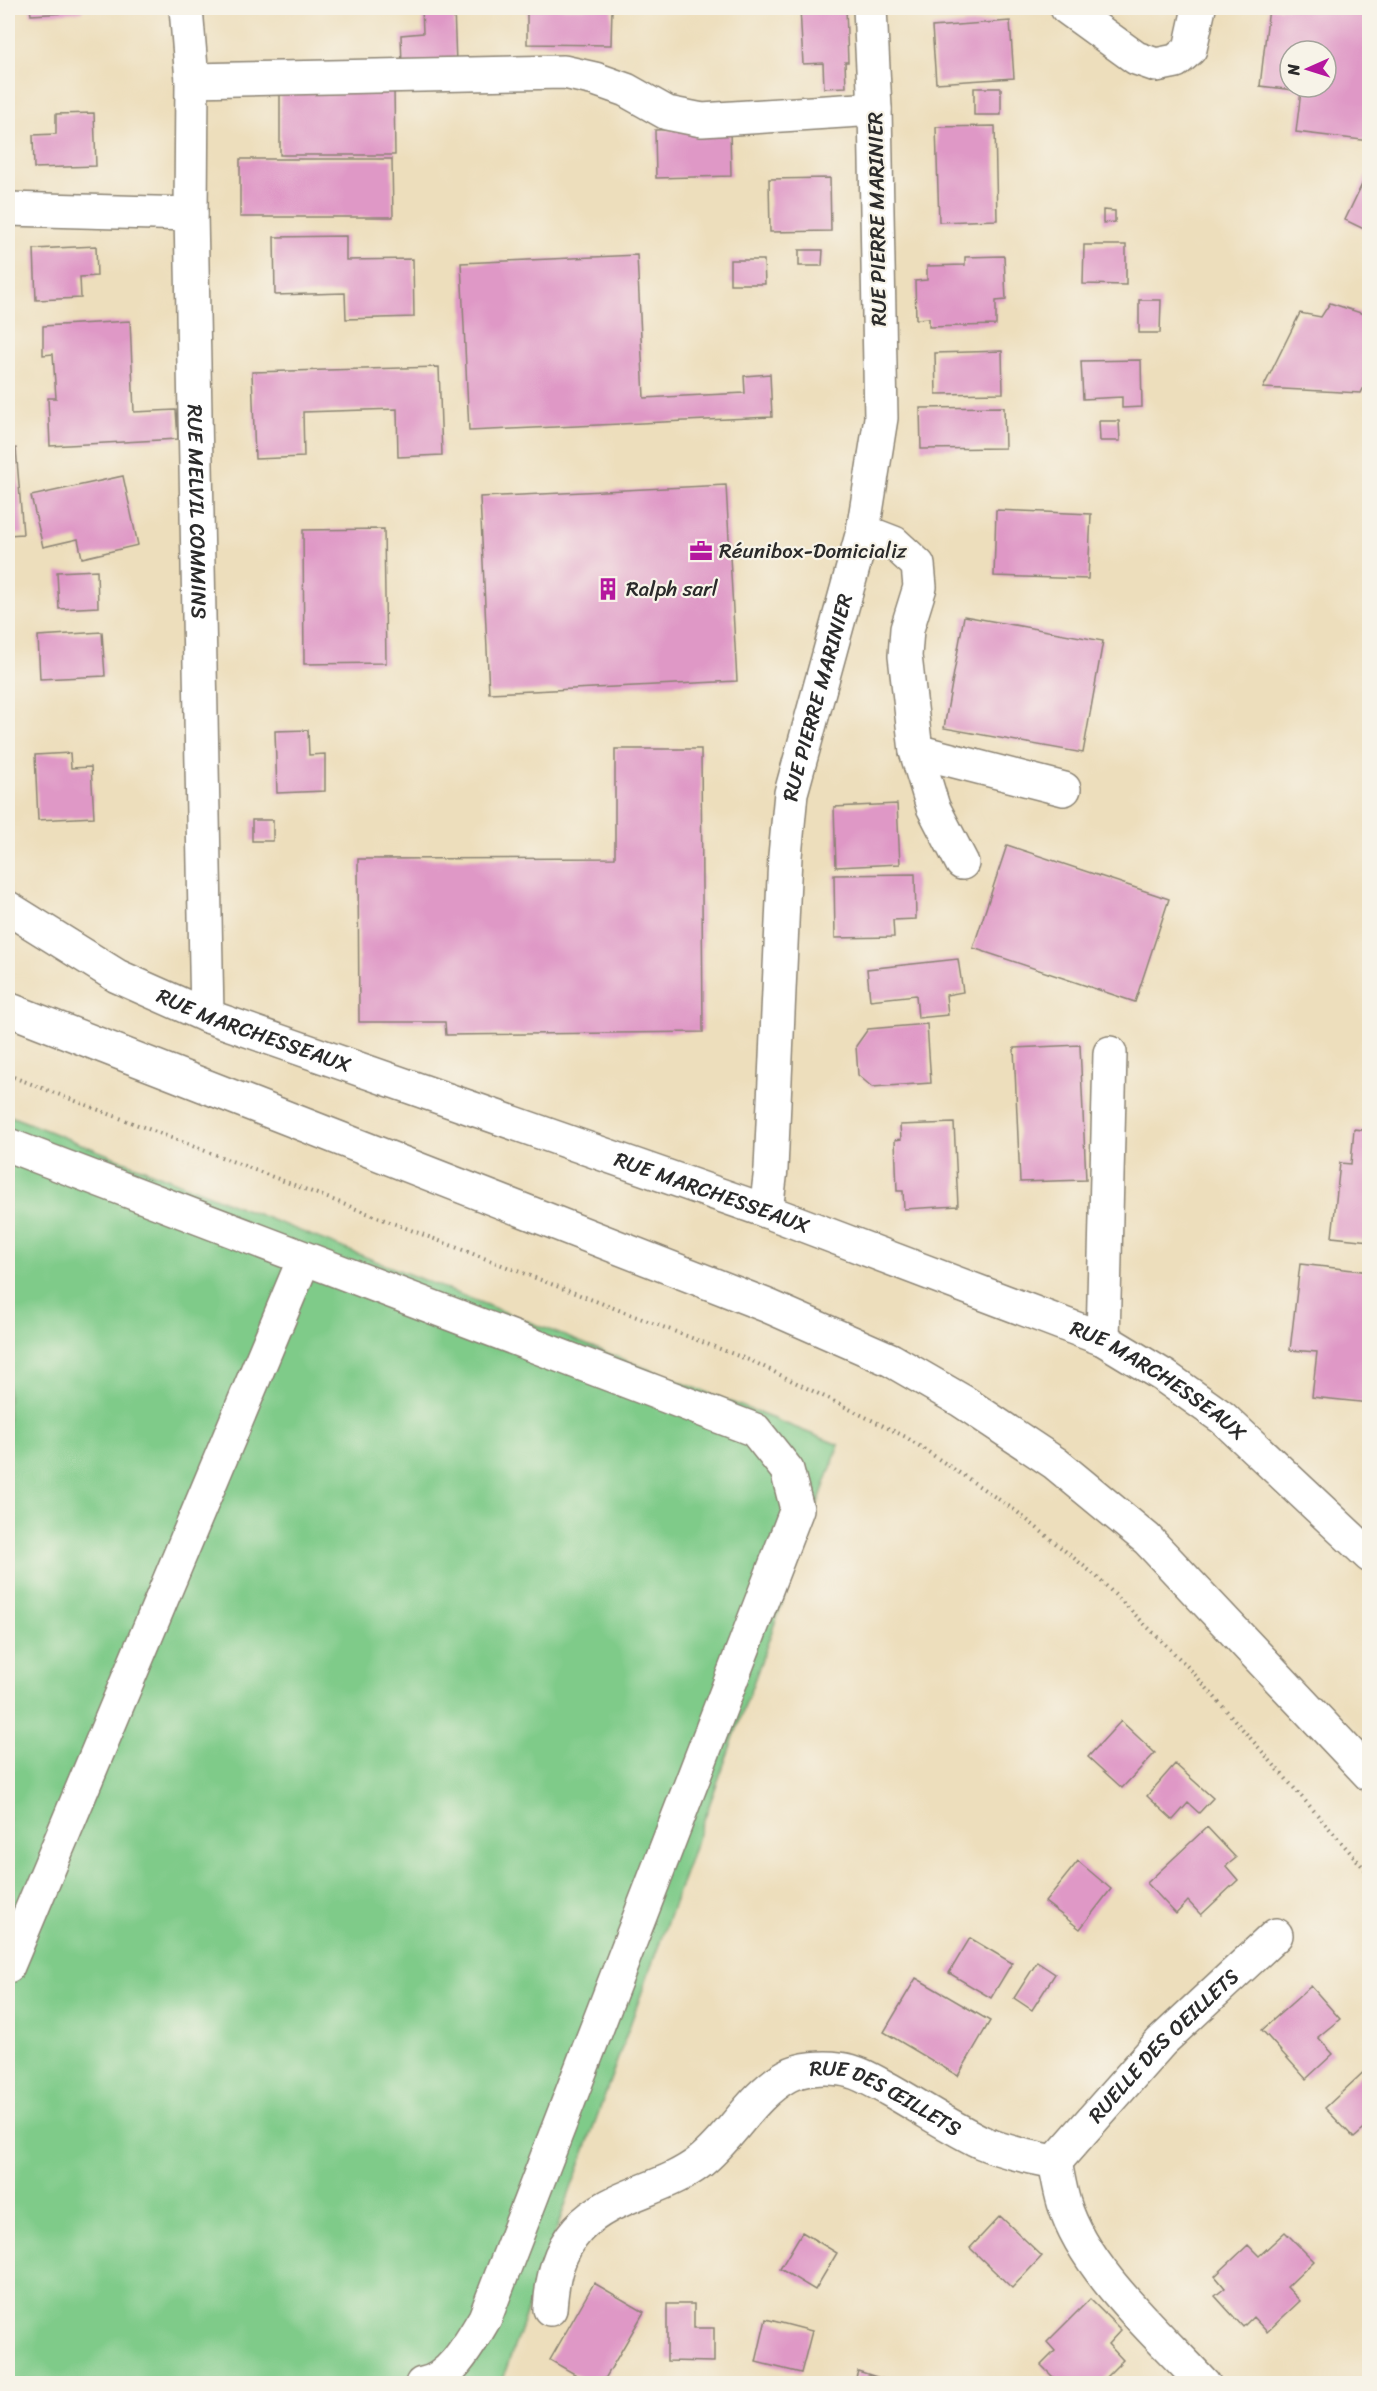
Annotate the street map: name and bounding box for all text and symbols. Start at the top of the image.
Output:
north arrow [1278,39,1338,99]
text: N [1279,63,1308,77]
street label: RUE PIERRE MARINIER [856,111,898,327]
street label: RUE MELVIL COMMINS [176,404,218,619]
place label: Réunibox-Domicializ [719,532,908,570]
office icon: Réunibox-Domicializ [688,538,714,564]
place label: Ralph sarl [626,570,719,608]
building icon: Ralph sarl [595,576,621,602]
street label: RUE PIERRE MARINIER [771,589,864,803]
street label: RUE MARCHESSEAUX [150,977,357,1084]
street label: RUE MARCHESSEAUX [609,1141,815,1245]
street label: RUE MARCHESSEAUX [1064,1309,1256,1451]
street label: RUELLE DES OEILLETS [1078,1959,1248,2132]
street label: RUE DES ŒILLETS [808,2049,969,2147]

